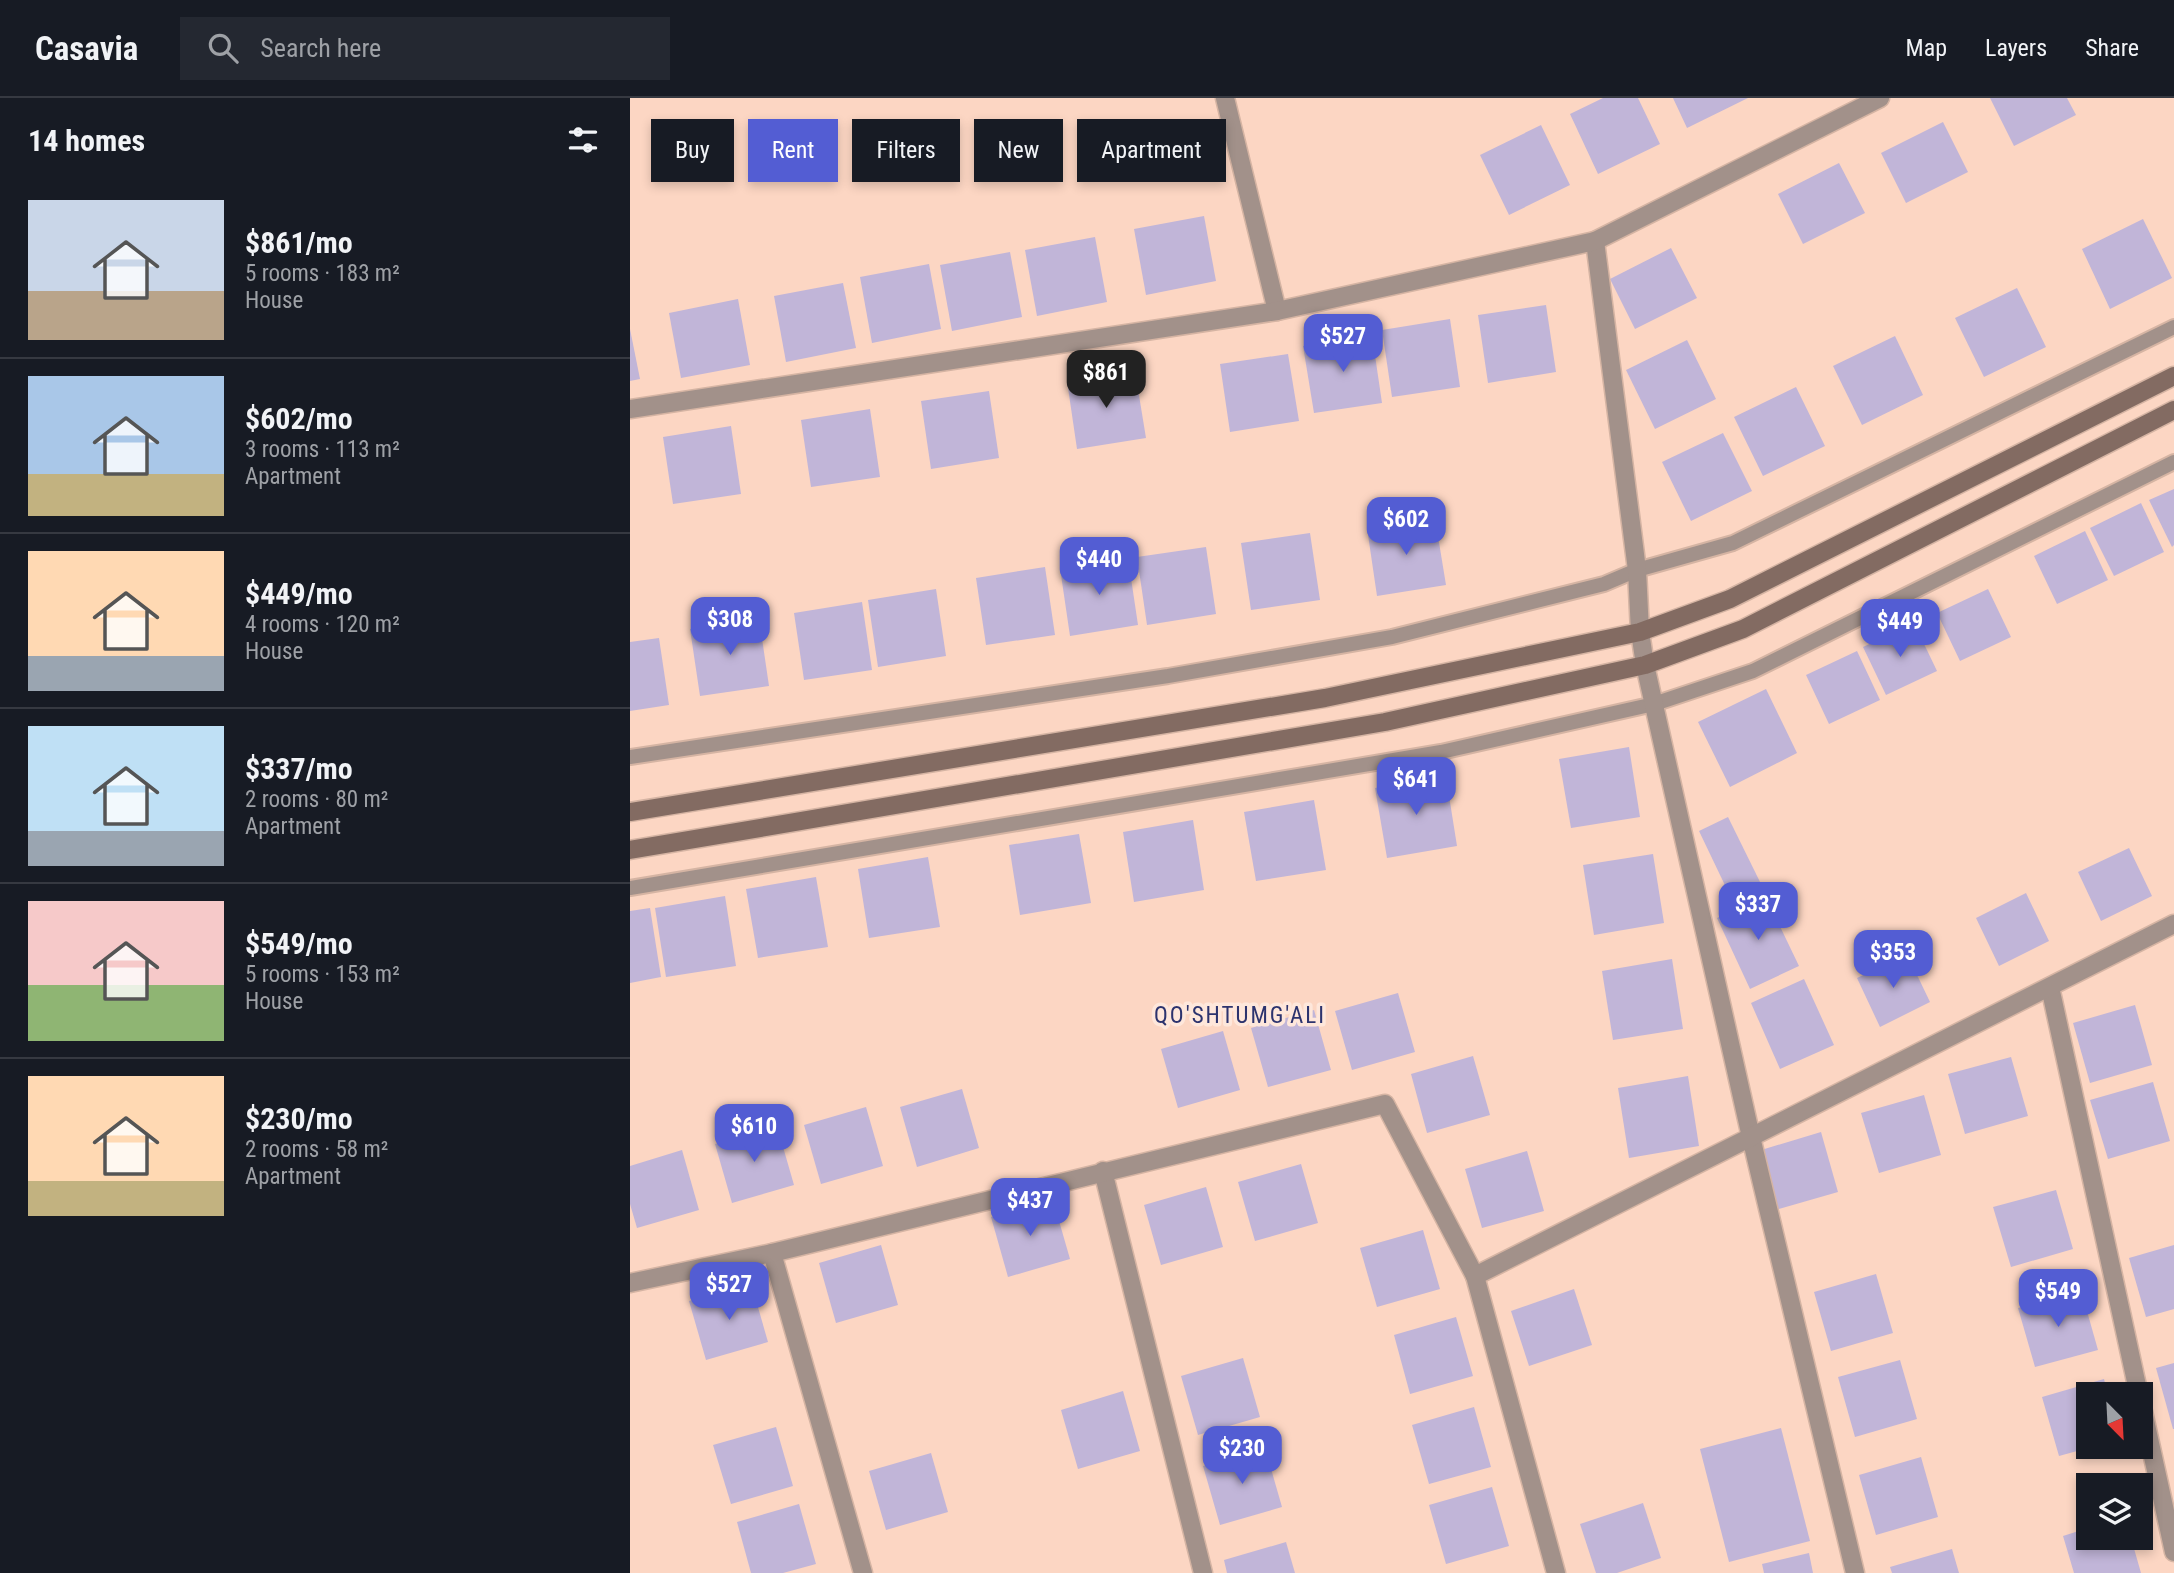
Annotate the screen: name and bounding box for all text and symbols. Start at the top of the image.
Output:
search box [180,17,670,80]
text: Casavia [35,29,138,68]
icon: search [204,29,242,67]
text: Search here [260,33,381,63]
text: Map [1906,34,1947,62]
text: Layers [1985,34,2047,62]
text: Share [2085,34,2139,62]
chip: Buy [651,119,734,182]
chip: Rent [748,119,838,182]
chip: Filters [852,119,960,182]
chip: New [974,119,1063,182]
chip: Apartment [1077,119,1226,182]
icon: filters [564,121,602,159]
text: 14 homes [28,123,145,158]
text: $861/mo [245,225,353,260]
icon: home [84,228,168,312]
text: 5 rooms · 183 m² [245,260,400,287]
text: House [245,287,303,314]
pin: $527 [1302,314,1384,374]
text: $527 [1320,323,1366,350]
pin: $861 [1065,350,1147,410]
text: $861 [1083,359,1129,386]
text: $602/mo [245,401,353,436]
icon: home [84,404,168,488]
text: 3 rooms · 113 m² [245,436,400,463]
text: Apartment [245,463,341,490]
pin: $602 [1365,498,1447,557]
text: $602 [1383,506,1429,533]
pin: $440 [1058,538,1140,597]
text: $440 [1076,546,1122,573]
text: $449/mo [245,576,353,611]
icon: home [84,579,168,663]
pin: $308 [689,598,771,657]
pin: $449 [1859,600,1941,659]
text: $308 [707,606,753,633]
text: $449 [1877,608,1923,635]
text: 4 rooms · 120 m² [245,611,400,638]
text: House [245,638,303,665]
text: $337/mo [245,751,353,786]
icon: home [84,754,168,838]
pin: $641 [1375,758,1457,817]
text: $641 [1393,766,1439,793]
text: 2 rooms · 80 m² [245,786,388,813]
text: Apartment [245,813,341,840]
pin: $337 [1717,882,1799,942]
text: $337 [1735,891,1781,918]
text: $549/mo [245,926,353,961]
icon: home [84,929,168,1013]
pin: $353 [1852,930,1934,990]
text: $353 [1870,939,1916,966]
text: 5 rooms · 153 m² [245,961,400,988]
text: House [245,988,303,1015]
district label: QO'SHTUMG'ALI [1154,1002,1326,1029]
text: $230/mo [245,1101,353,1136]
icon: home [84,1104,168,1188]
pin: $610 [713,1104,795,1164]
text: $610 [731,1113,777,1140]
text: 2 rooms · 58 m² [245,1136,388,1163]
text: Apartment [245,1163,341,1190]
pin: $437 [989,1178,1071,1238]
text: $437 [1007,1187,1053,1214]
pin: $527 [688,1262,770,1322]
pin: $549 [2017,1270,2099,1329]
text: $527 [706,1271,752,1298]
text: $549 [2035,1278,2081,1305]
north arrow [2076,1382,2152,1460]
map controls [2076,1382,2153,1550]
pin: $230 [1201,1426,1283,1486]
text: $230 [1219,1435,1265,1462]
button: layers [2076,1473,2153,1550]

